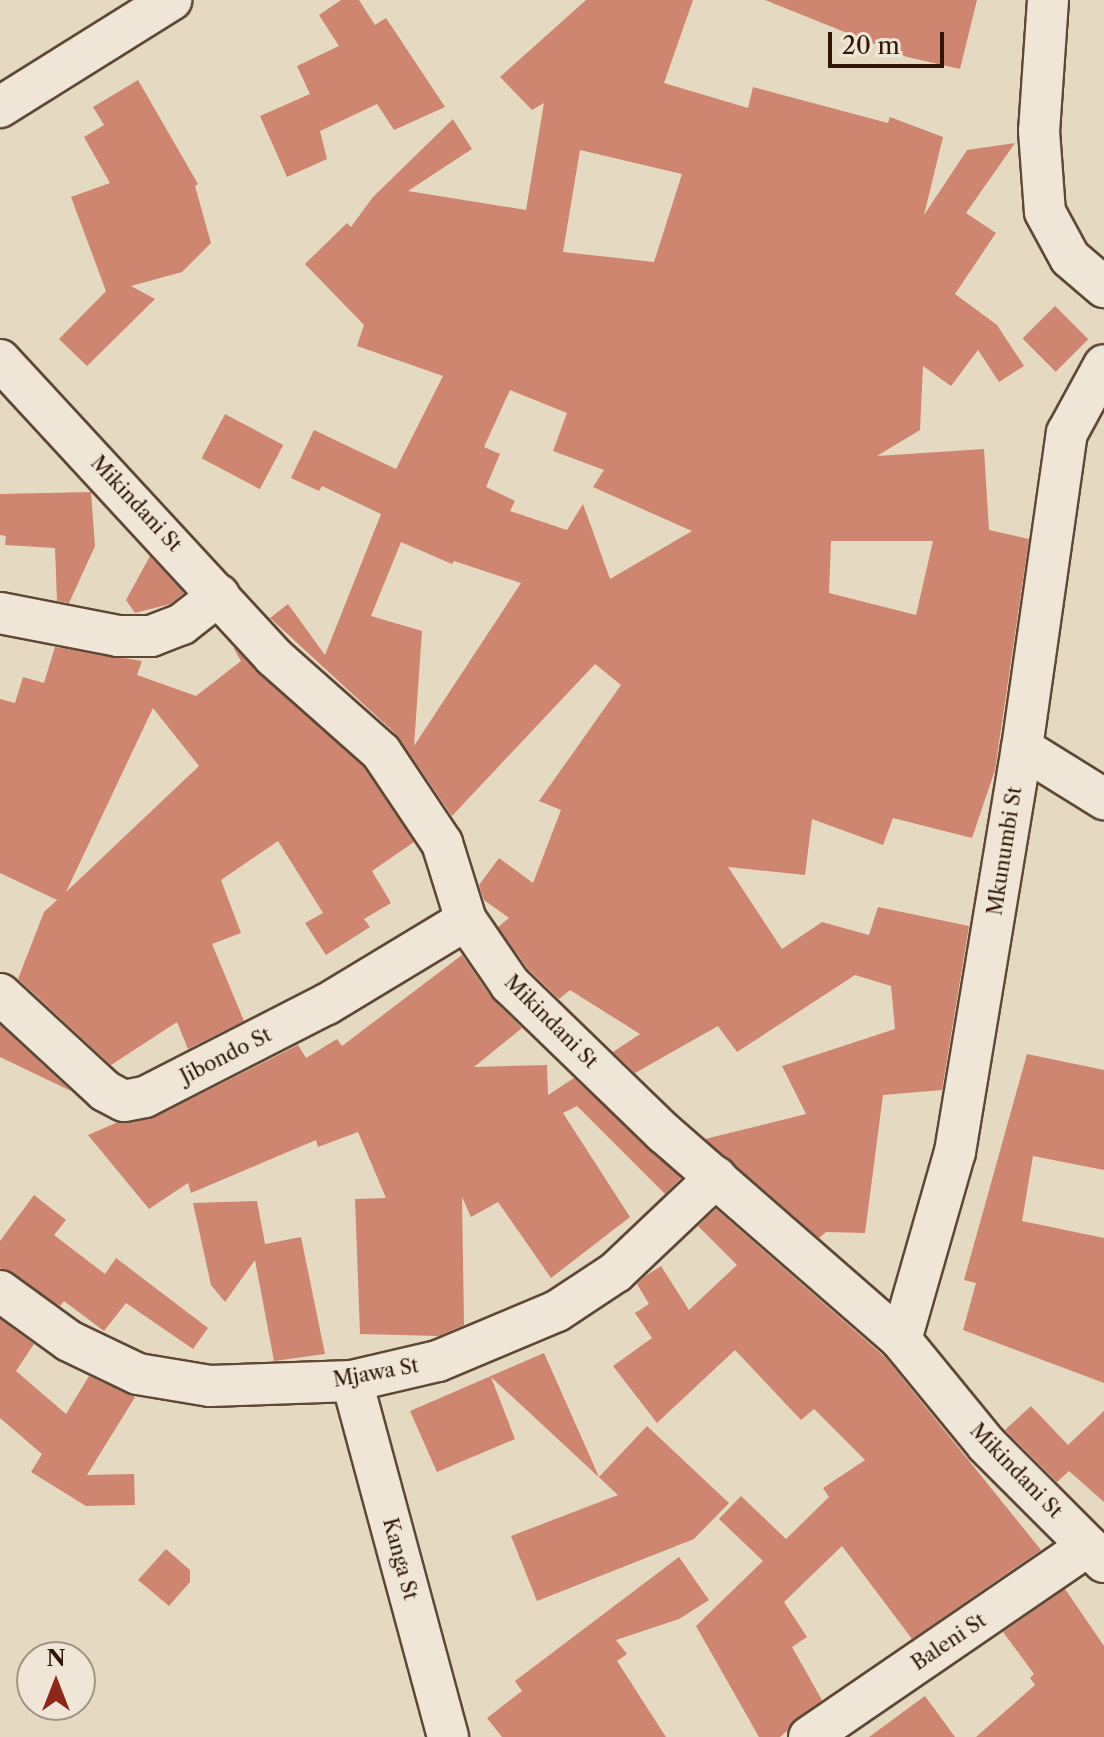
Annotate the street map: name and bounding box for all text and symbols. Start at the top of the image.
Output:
scale bar [832,16,948,66]
text: 20 m [842,31,900,60]
street label: Mikindani St [86,451,186,557]
street label: Mkunumbi St [983,785,1027,917]
street label: Mikindani St [499,970,603,1074]
street label: Jibondo St [177,1023,275,1089]
street label: Mjawa St [331,1354,421,1392]
street label: Mikindani St [965,1419,1067,1523]
street label: Kanga St [378,1515,422,1603]
street label: Baleni St [907,1608,991,1676]
north arrow [16,1641,96,1721]
text: N [46,1645,66,1672]

